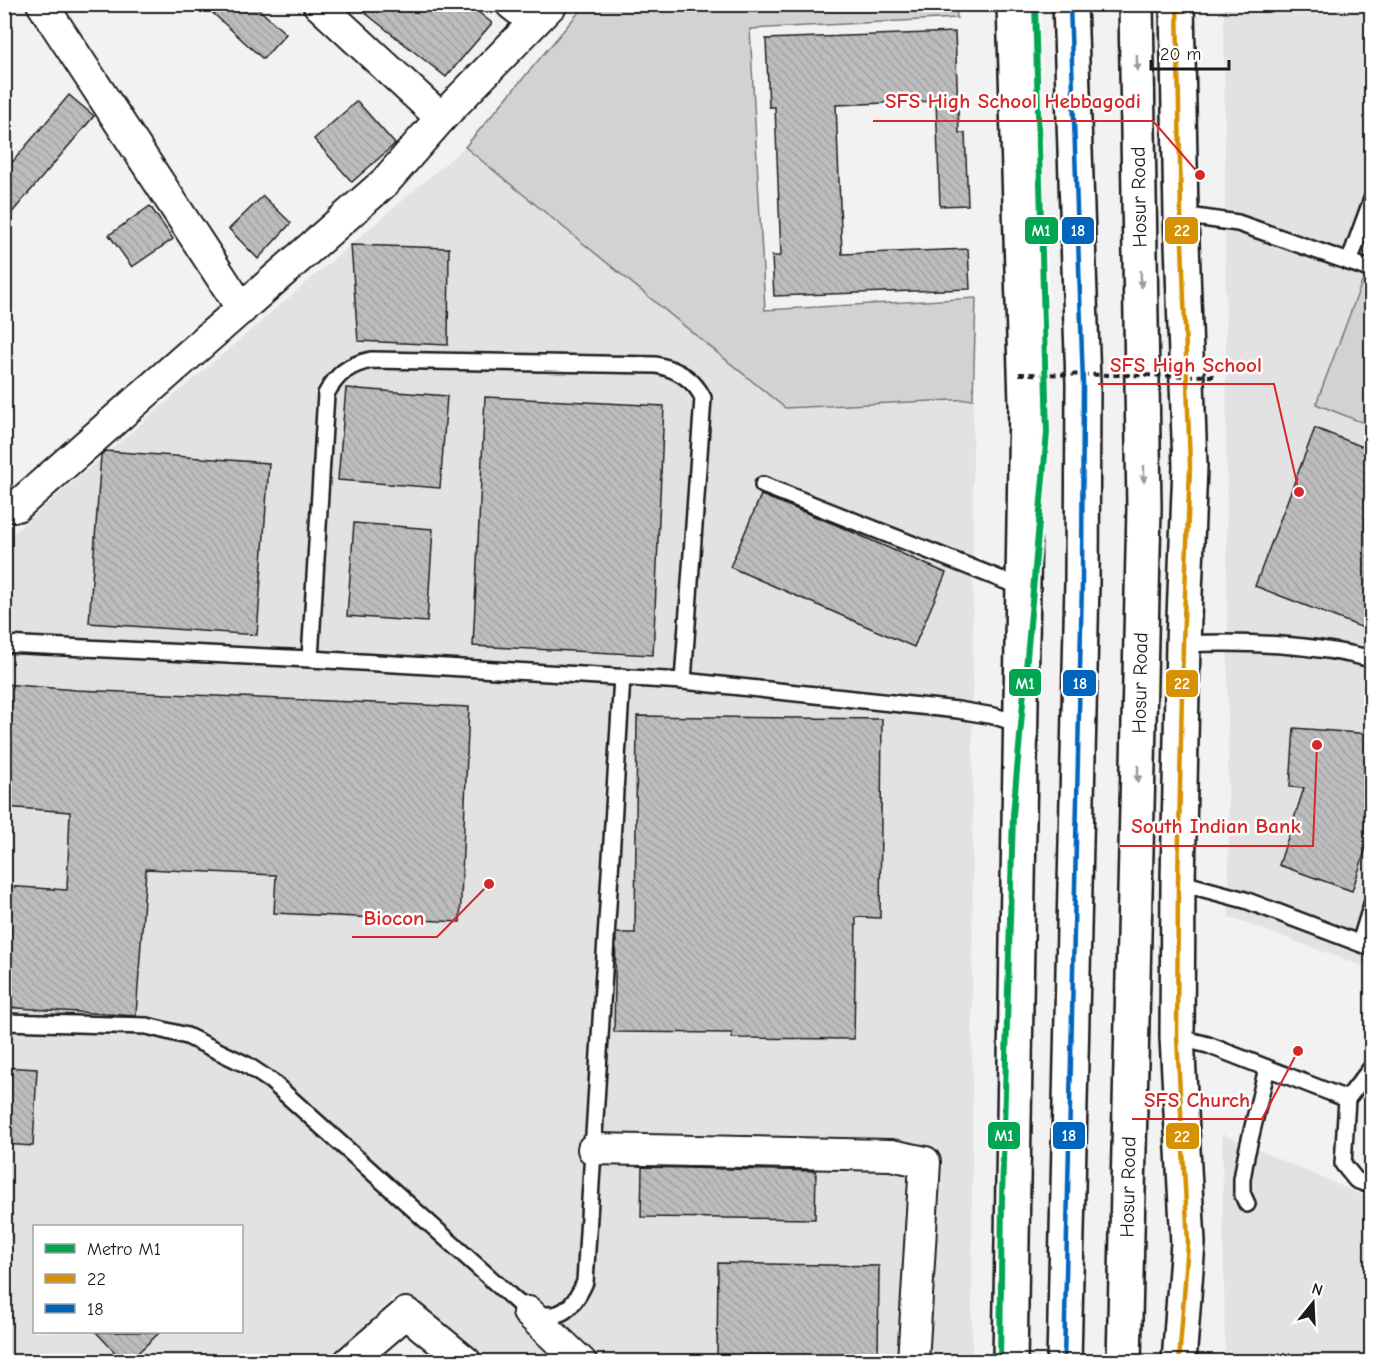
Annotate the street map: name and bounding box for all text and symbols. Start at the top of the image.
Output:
scale bar [1151,33,1229,71]
text: 20 m [1160,44,1201,65]
one-way arrow [1132,53,1142,72]
callout: SFS High School Hebbagodi [873,82,1153,121]
text: SFS High School Hebbagodi [885,89,1141,113]
street label: Hosur Road [1127,146,1151,248]
line badge: M1 [1024,216,1059,245]
line badge: 18 [1061,216,1095,245]
line badge: 22 [1164,216,1199,245]
text: M1 [1031,222,1051,240]
text: 18 [1071,222,1085,240]
text: 22 [1174,222,1190,240]
one-way arrow [1136,269,1145,288]
callout: SFS High School [1098,345,1274,384]
text: SFS High School [1110,353,1262,377]
one-way arrow [1139,464,1149,483]
street label: Hosur Road [1128,632,1152,734]
line badge: M1 [1008,668,1042,697]
line badge: 18 [1062,669,1097,697]
line badge: 22 [1165,669,1199,698]
text: M1 [1015,675,1035,693]
text: 18 [1073,675,1087,693]
text: 22 [1174,675,1190,693]
one-way arrow [1133,764,1143,783]
callout: South Indian Bank [1120,807,1313,846]
text: South Indian Bank [1131,814,1301,838]
callout: Biocon [352,898,437,937]
text: Biocon [364,906,424,930]
callout: SFS Church [1132,1080,1262,1119]
text: SFS Church [1144,1088,1250,1112]
line badge: M1 [987,1121,1021,1150]
line badge: 18 [1052,1121,1086,1150]
line badge: 22 [1165,1122,1200,1150]
text: M1 [994,1127,1014,1145]
text: 18 [1062,1127,1076,1145]
text: 22 [1174,1128,1190,1146]
street label: Hosur Road [1116,1136,1140,1238]
legend [33,1225,243,1333]
text: Metro M1 [87,1239,161,1260]
text: 22 [87,1269,106,1290]
north arrow [1283,1273,1343,1333]
text: N [1310,1280,1325,1300]
text: 18 [87,1299,103,1320]

